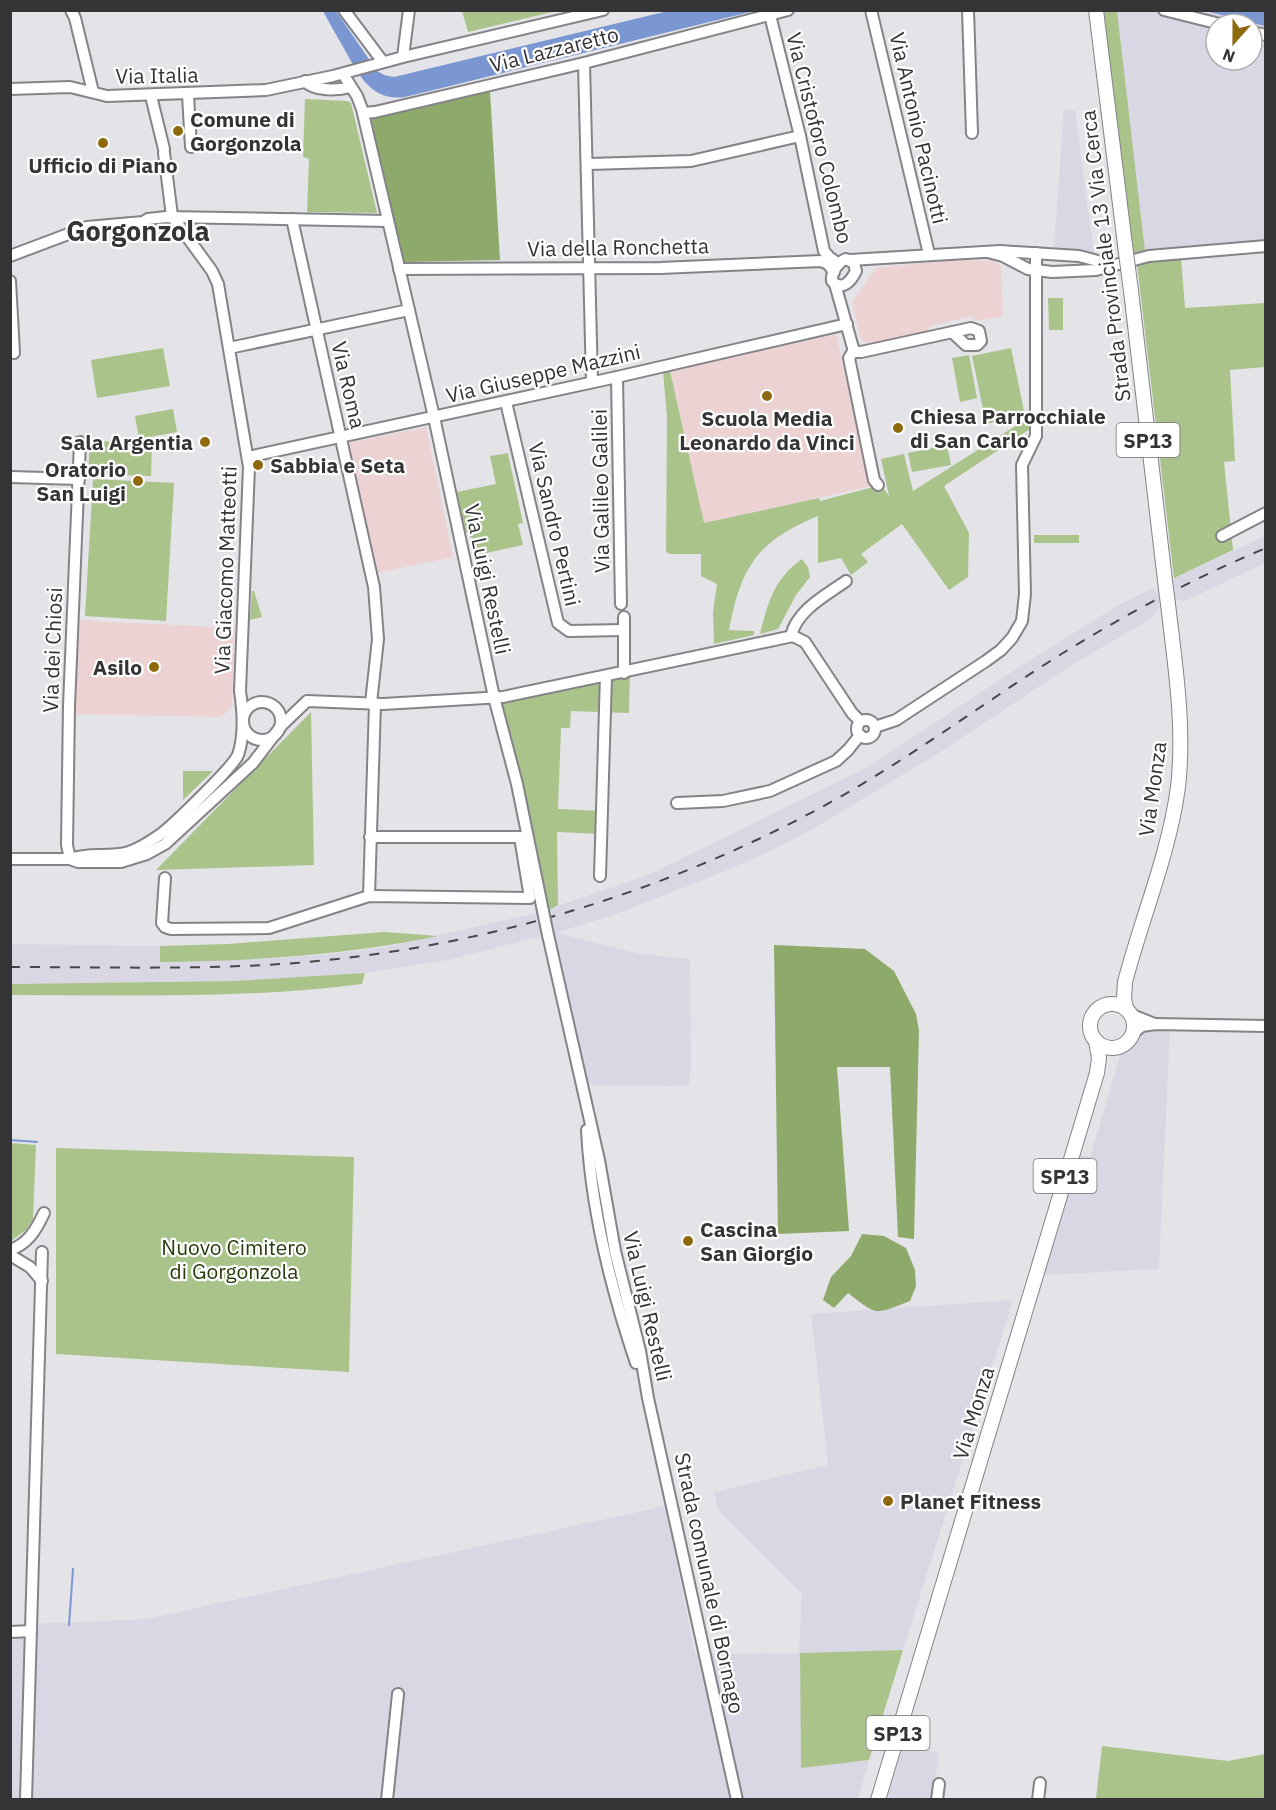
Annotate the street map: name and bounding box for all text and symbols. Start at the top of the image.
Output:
north arrow [1204,12,1264,72]
street label: Via Lazzaretto [487,19,621,79]
street label: Via Cristoforo Colombo [780,30,860,246]
street label: Via Antonio Pacinotti [883,30,955,226]
text: N [1220,45,1238,67]
street label: Via Italia [115,60,199,90]
place label: Comune di Gorgonzola [190,105,302,157]
street label: Strada Provinciale 13 Via Cerca [1073,109,1137,403]
marker: Comune di Gorgonzola [171,124,185,138]
marker: Ufficio di Piano [96,136,110,150]
place label: Ufficio di Piano [28,151,178,179]
district label: Gorgonzola [66,213,210,248]
street label: Via della Ronchetta [527,231,709,263]
street label: Via Giuseppe Mazzini [443,337,643,409]
street label: Via Roma [325,339,373,431]
marker: Scuola Media Leonardo da Vinci [760,389,774,403]
place label: Chiesa Parrocchiale di San Carlo [910,402,1106,454]
place label: Scuola Media Leonardo da Vinci [679,404,855,456]
street label: Via Galileo Galilei [585,409,615,573]
marker: Chiesa Parrocchiale di San Carlo [891,421,905,435]
road number: SP13 [1116,423,1180,457]
place label: Sala Argentia [60,428,193,456]
marker: Sala Argentia [198,435,212,449]
street label: Via Sandro Pertini [523,439,587,609]
place label: Sabbia e Seta [270,451,405,479]
place label: Oratorio San Luigi [36,455,126,507]
marker: Sabbia e Seta [251,458,265,472]
street label: Via Giacomo Matteotti [207,465,243,675]
marker: Oratorio San Luigi [131,474,145,488]
street label: Via Luigi Restelli [458,501,518,657]
street label: Via dei Chiosi [36,587,68,713]
place label: Asilo [93,653,142,681]
marker: Asilo [147,660,161,674]
street label: Via Monza [1131,740,1173,838]
road number: SP13 [1034,1159,1096,1193]
place label: Cascina San Giorgio [700,1215,813,1267]
street label: Via Luigi Restelli [617,1228,679,1384]
park label: Nuovo Cimitero di Gorgonzola [161,1233,307,1285]
marker: Cascina San Giorgio [681,1234,695,1248]
street label: Via Monza [946,1363,1000,1463]
street label: Strada comunale di Bornago [669,1450,751,1716]
place label: Planet Fitness [900,1487,1041,1515]
marker: Planet Fitness [881,1494,895,1508]
road number: SP13 [866,1716,930,1750]

